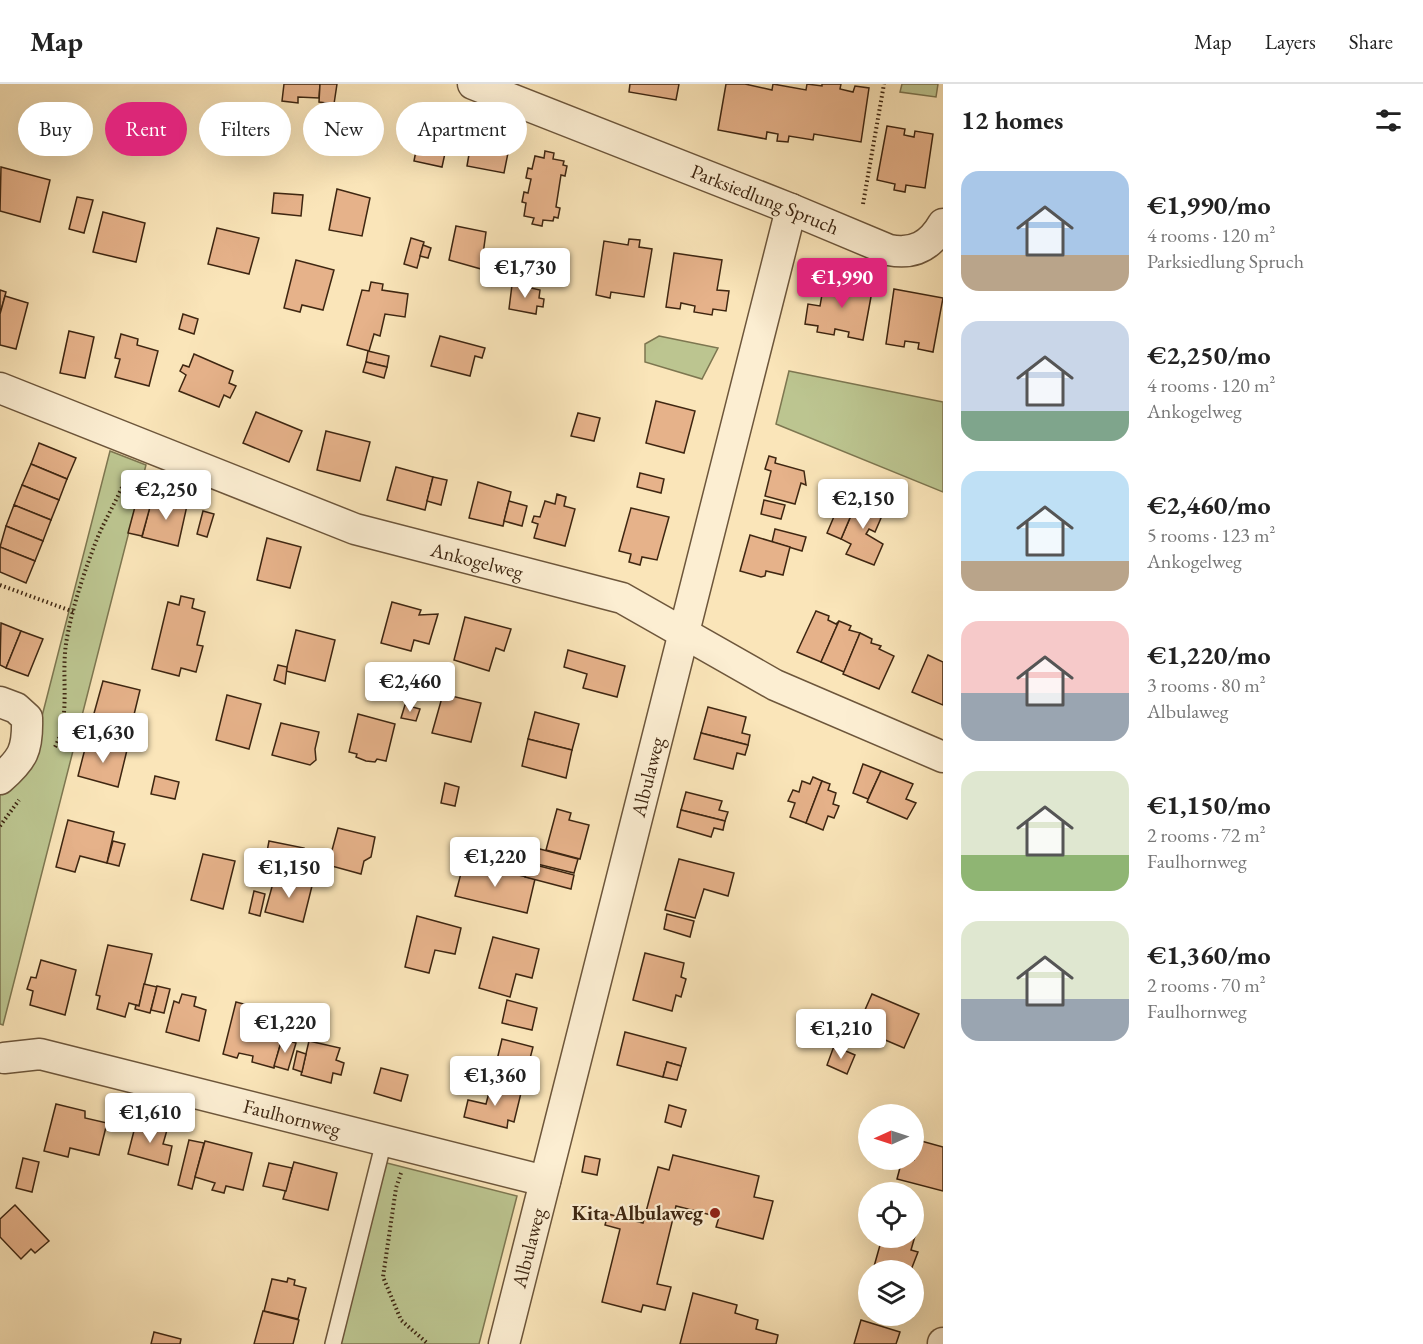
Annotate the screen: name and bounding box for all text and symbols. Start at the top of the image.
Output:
text: Map [30,23,83,59]
text: Map [1194,28,1232,55]
text: Layers [1265,28,1316,55]
text: Share [1349,28,1393,55]
chip: Buy [18,102,93,156]
chip: Rent [105,102,187,156]
chip: Filters [199,102,291,156]
chip: New [303,102,384,156]
chip: Apartment [396,102,527,156]
text: 12 homes [961,103,1063,137]
icon: filters [1372,104,1405,137]
street label: Parksiedlung Spruch [687,158,843,241]
text: €1,990/mo [1147,188,1271,222]
icon: home [1009,195,1081,267]
text: 4 rooms · 120 m² [1147,222,1275,248]
pin: €1,730 [476,248,574,299]
text: Parksiedlung Spruch [1147,248,1304,274]
text: €1,730 [494,254,556,280]
pin: €1,990 [793,258,891,309]
text: €1,990 [811,264,873,290]
text: €2,250/mo [1147,338,1271,372]
icon: home [1009,345,1081,417]
text: 4 rooms · 120 m² [1147,372,1275,398]
text: Ankogelweg [1147,398,1242,424]
pin: €2,250 [117,470,215,521]
text: €2,250 [135,476,197,502]
pin: €2,150 [814,479,912,530]
text: €2,150 [832,485,894,511]
text: €2,460/mo [1147,488,1271,522]
icon: home [1009,495,1081,567]
text: 5 rooms · 123 m² [1147,522,1275,548]
street label: Ankogelweg [427,536,526,585]
text: Ankogelweg [1147,548,1242,574]
text: €1,220/mo [1147,638,1271,672]
icon: home [1009,645,1081,717]
pin: €2,460 [361,662,459,713]
text: €2,460 [379,668,441,694]
text: 3 rooms · 80 m² [1147,672,1266,698]
text: Albulaweg [1147,698,1229,724]
pin: €1,630 [54,713,152,764]
text: €1,630 [72,719,134,745]
street label: Albulaweg [625,734,670,821]
text: €1,150/mo [1147,788,1271,822]
icon: home [1009,795,1081,867]
text: 2 rooms · 72 m² [1147,822,1266,848]
pin: €1,220 [446,837,544,888]
text: €1,220 [464,843,526,869]
pin: €1,150 [240,848,338,899]
text: Faulhornweg [1147,848,1247,874]
text: €1,150 [258,854,320,880]
text: €1,360/mo [1147,938,1271,972]
icon: home [1009,945,1081,1017]
text: 2 rooms · 70 m² [1147,972,1266,998]
text: Faulhornweg [1147,998,1247,1024]
pin: €1,220 [236,1003,334,1054]
text: €1,220 [254,1009,316,1035]
pin: €1,210 [792,1009,890,1060]
text: €1,210 [810,1015,872,1041]
pin: €1,360 [446,1056,544,1107]
text: €1,360 [464,1062,526,1088]
pin: €1,610 [101,1093,199,1144]
street label: Faulhornweg [240,1093,344,1142]
text: €1,610 [119,1099,181,1125]
north arrow [858,1104,924,1170]
map controls [858,1104,924,1326]
button: locate [858,1182,924,1248]
place label: Kita Albulaweg [572,1200,704,1226]
street label: Albulaweg [505,1205,551,1292]
marker: Kita Albulaweg [708,1206,722,1220]
button: layers [858,1260,924,1326]

